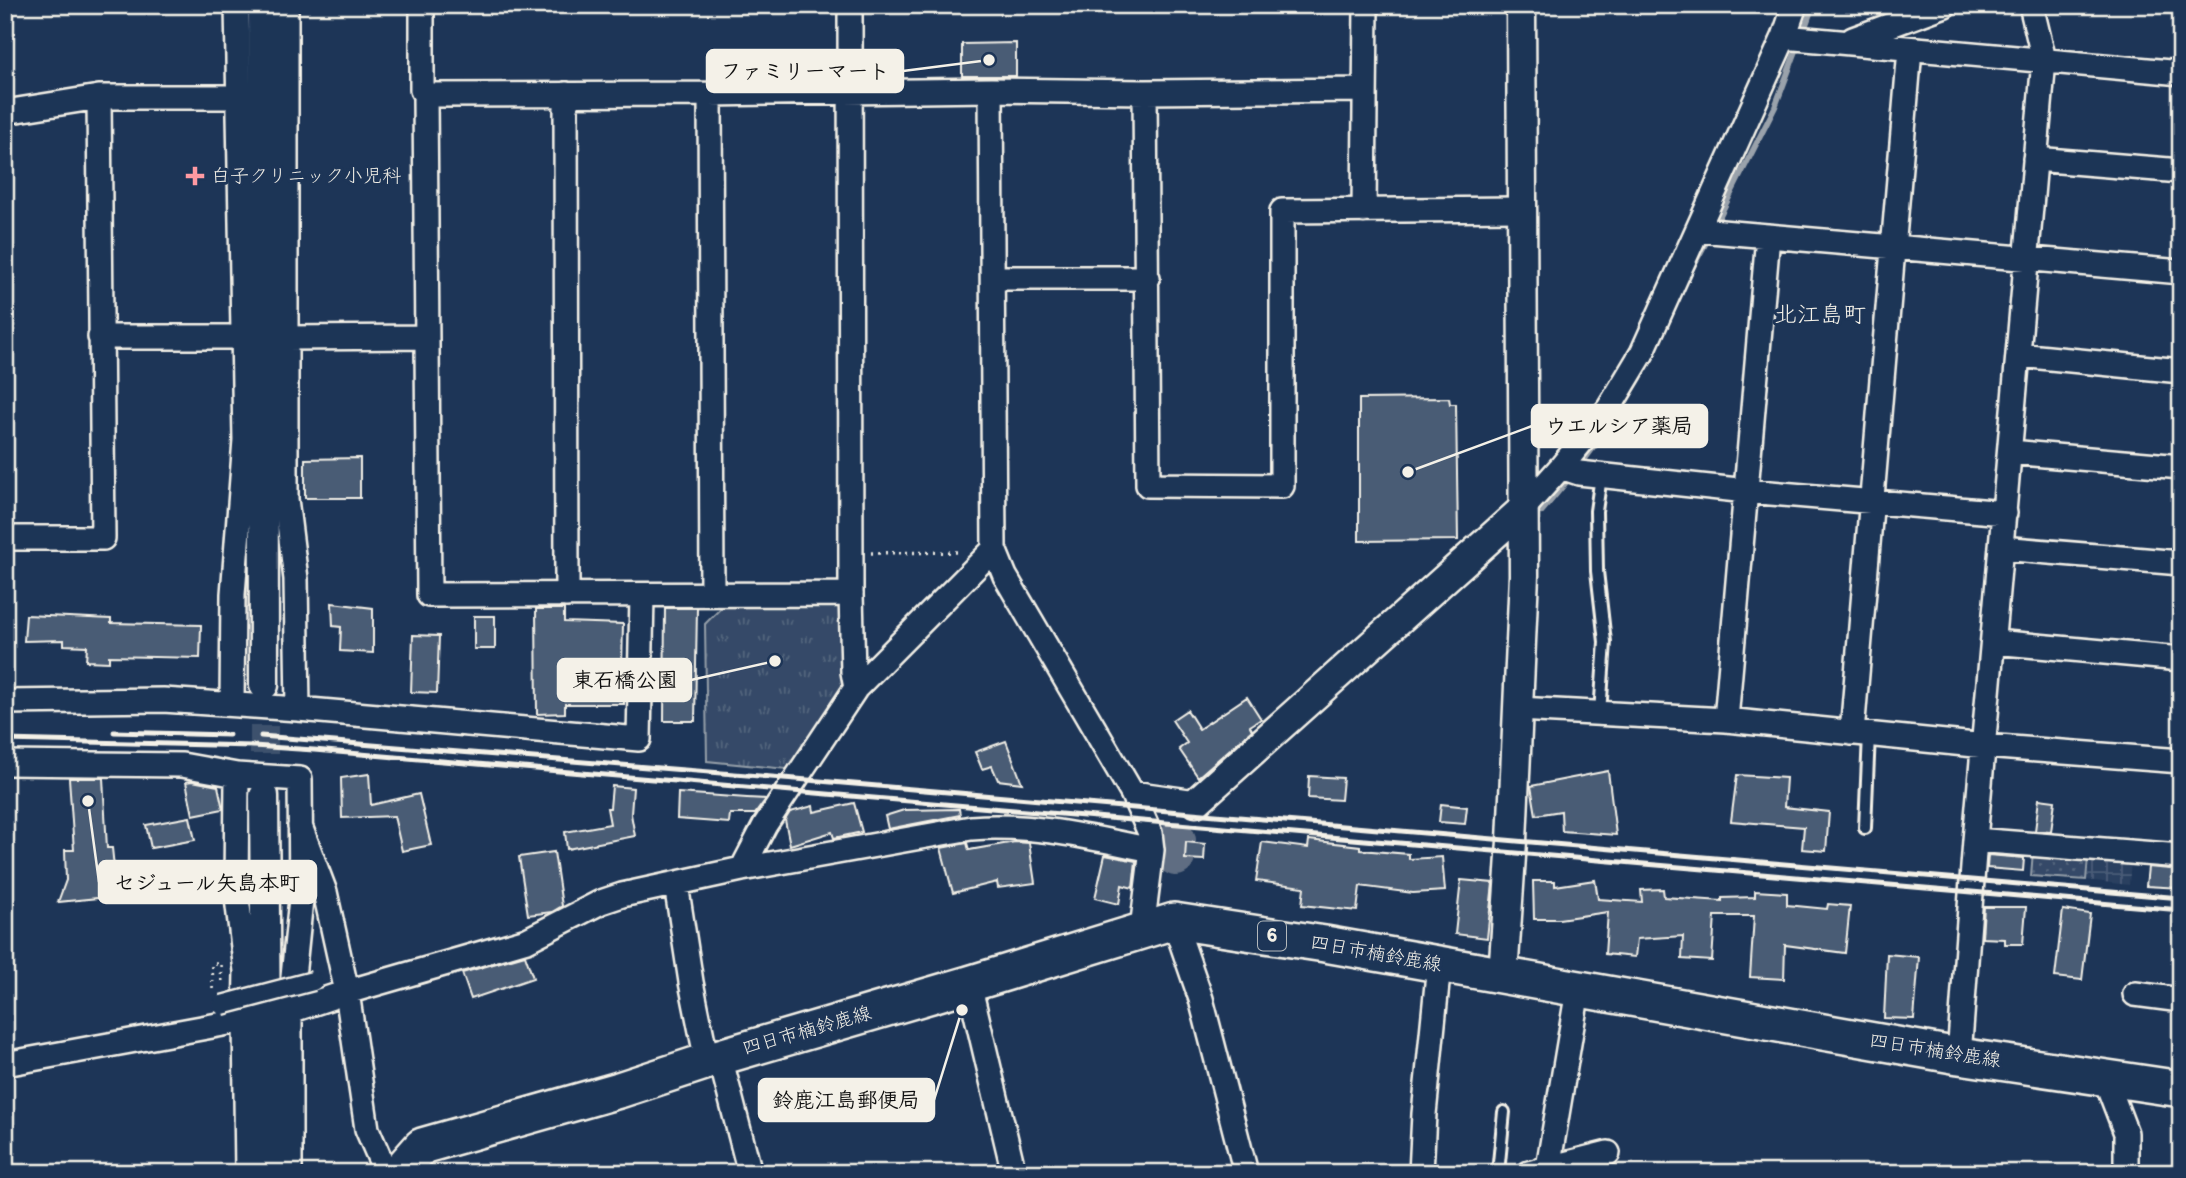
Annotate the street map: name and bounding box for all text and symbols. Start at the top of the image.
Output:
callout: ファミリーマート [707,50,903,92]
text: ファミリーマート [721,59,889,84]
place label: 白子クリニック小児科 [211,165,401,188]
marker: 白子クリニック小児科 [185,166,205,186]
district label: 北江島町 [1774,301,1866,329]
callout: ウエルシア薬局 [1532,405,1707,447]
text: ウエルシア薬局 [1545,414,1693,439]
callout: 東石橋公園 [558,659,691,701]
text: 東石橋公園 [573,668,678,693]
callout: セジュール矢島本町 [99,861,316,903]
text: セジュール矢島本町 [114,871,300,896]
road number: 6 [1258,922,1286,951]
street label: 四日市楠鈴鹿線 [1309,931,1443,977]
street label: 四日市楠鈴鹿線 [740,1002,874,1060]
street label: 四日市楠鈴鹿線 [1868,1029,2002,1073]
callout: 鈴鹿江島郵便局 [759,1079,934,1121]
text: 鈴鹿江島郵便局 [773,1088,920,1113]

